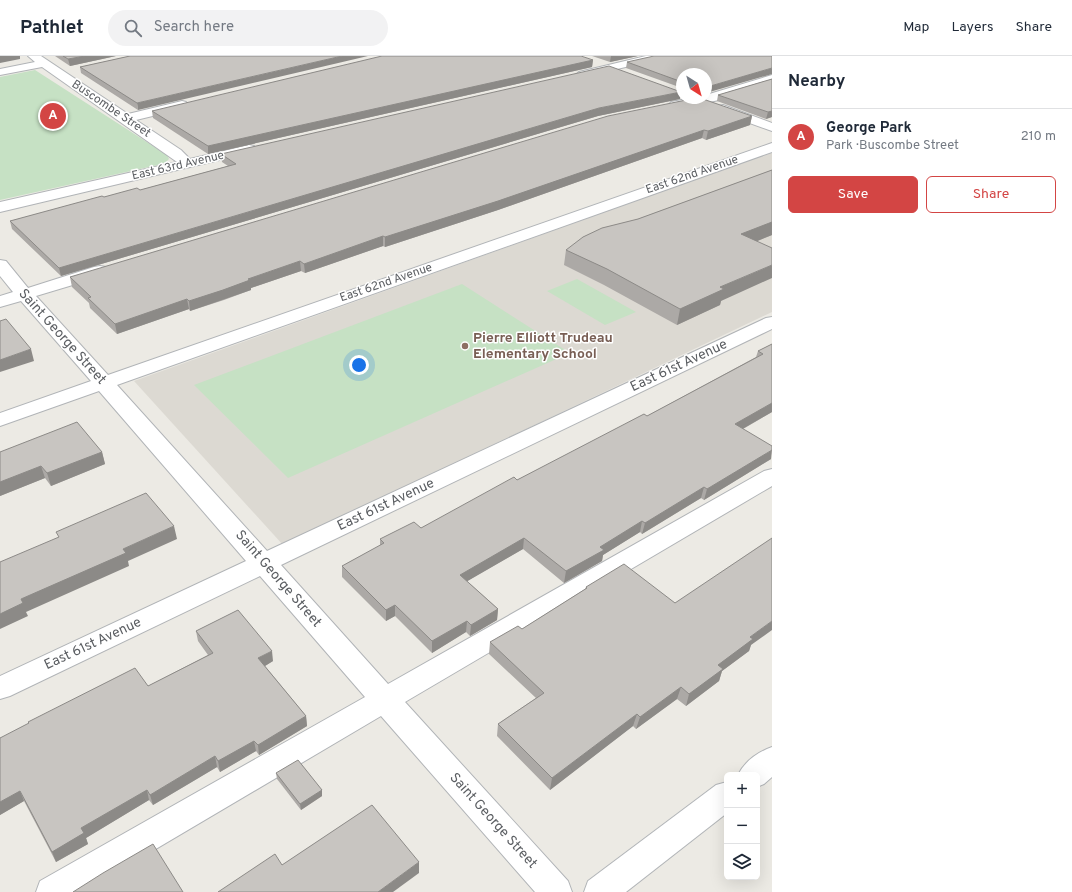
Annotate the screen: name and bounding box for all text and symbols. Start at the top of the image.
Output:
search box [108,10,388,46]
text: Pathlet [20,16,84,40]
icon: search [122,17,144,39]
text: Search here [154,18,234,37]
text: Map [903,19,929,36]
text: Layers [951,19,993,36]
text: Share [1015,19,1052,36]
north arrow [676,68,712,104]
text: Nearby [788,71,845,93]
street label: Buscombe Street [68,77,154,141]
pin: A [40,101,66,131]
text: George Park [826,119,912,138]
text: A [796,129,806,145]
text: 210 m [1021,129,1056,145]
text: Park · Buscombe Street [826,138,959,154]
street label: East 63rd Avenue [130,148,226,184]
street label: East 62nd Avenue [644,152,740,198]
button: Save [788,176,918,213]
button: Share [926,176,1056,213]
street label: East 62nd Avenue [338,260,434,306]
street label: Saint George Street [15,286,109,388]
place label: Pierre Elliott Trudeau Elementary School [473,330,613,363]
street label: East 61st Avenue [628,336,730,396]
marker: Pierre Elliott Trudeau Elementary School [460,341,470,351]
your location [349,355,369,375]
street label: East 61st Avenue [335,475,437,535]
street label: Saint George Street [231,527,325,631]
street label: East 61st Avenue [42,614,144,674]
street label: Saint George Street [446,770,540,872]
map controls [724,772,760,880]
button: + [724,772,760,808]
button: − [724,808,760,844]
button: layers [724,844,760,880]

